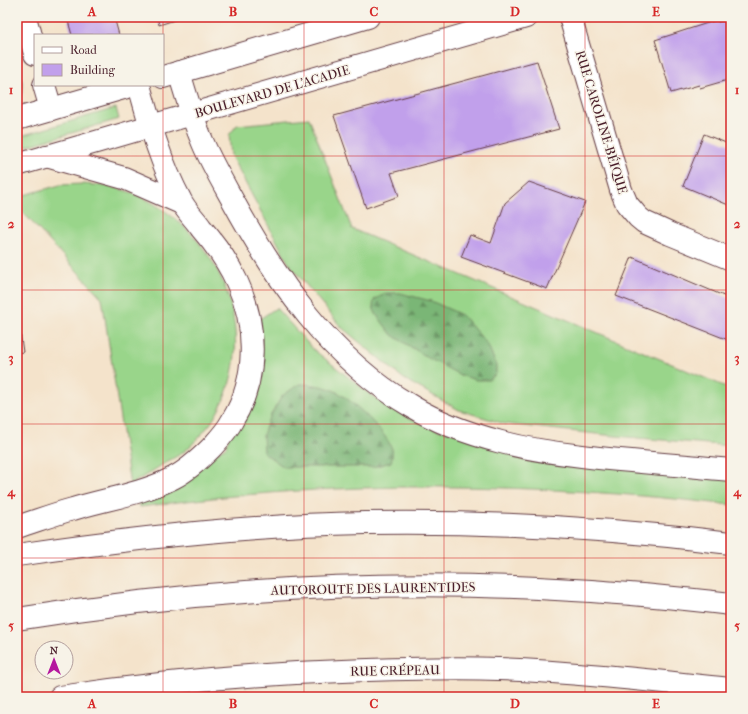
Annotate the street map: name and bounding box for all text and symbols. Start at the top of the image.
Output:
text: A [87,4,97,19]
text: B [229,4,238,19]
text: C [370,4,379,19]
text: D [510,4,520,19]
text: E [652,4,660,19]
legend [34,34,164,86]
text: Road [70,43,97,57]
street label: RUE CAROLINE-BÉIQUE [573,49,631,196]
street label: BOULEVARD DE L'ACADIE [193,62,351,121]
text: Building [70,63,115,77]
text: 1 [9,82,14,97]
text: 1 [735,82,740,97]
text: 2 [8,216,15,231]
text: 2 [734,216,741,231]
text: 3 [8,350,14,366]
text: 3 [734,350,740,366]
text: 4 [6,484,16,500]
text: 4 [732,484,742,500]
street label: AUTOROUTE DES LAURENTIDES [270,579,476,598]
text: 5 [8,618,14,633]
text: 5 [734,618,740,633]
north arrow [34,640,74,680]
text: N [50,644,59,657]
street label: RUE CRÉPEAU [350,662,440,679]
text: A [87,696,97,711]
text: B [229,696,238,711]
text: C [370,696,379,711]
text: D [510,696,520,711]
text: E [652,696,660,711]

